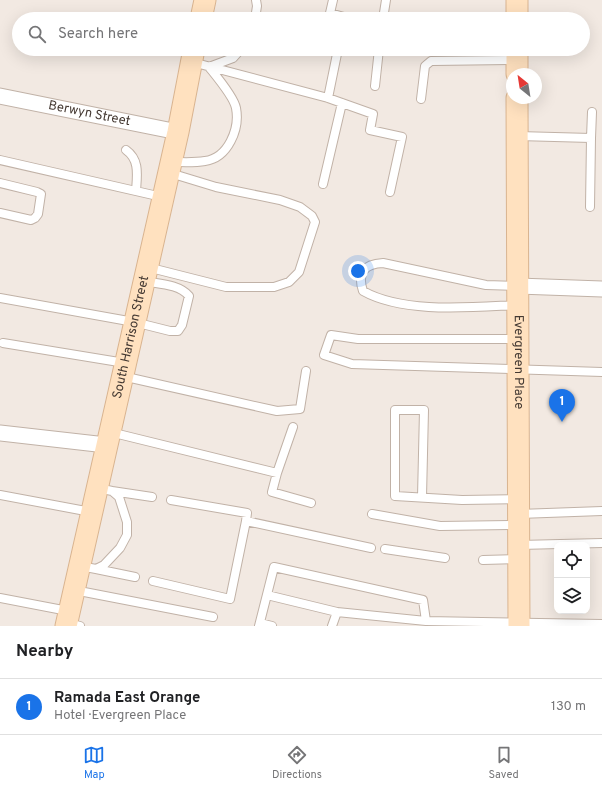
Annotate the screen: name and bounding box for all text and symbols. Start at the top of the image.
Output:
search box [12,12,590,56]
icon: search [26,23,48,45]
text: Search here [58,25,138,44]
north arrow [506,68,542,104]
street label: Berwyn Street [47,98,132,130]
your location [348,261,368,281]
street label: South Harrison Street [110,274,153,400]
street label: Evergreen Place [510,315,526,409]
pin: 1 [549,389,575,422]
map controls [554,542,590,614]
button: locate [554,542,590,578]
button: layers [554,578,590,614]
text: Nearby [16,641,73,663]
text: Ramada East Orange [54,689,200,708]
text: 1 [26,699,32,715]
text: 130 m [551,699,586,715]
text: Hotel · Evergreen Place [54,708,186,724]
tab: Map [83,744,105,782]
tab: Directions [272,744,322,782]
tab: Saved [488,744,519,782]

